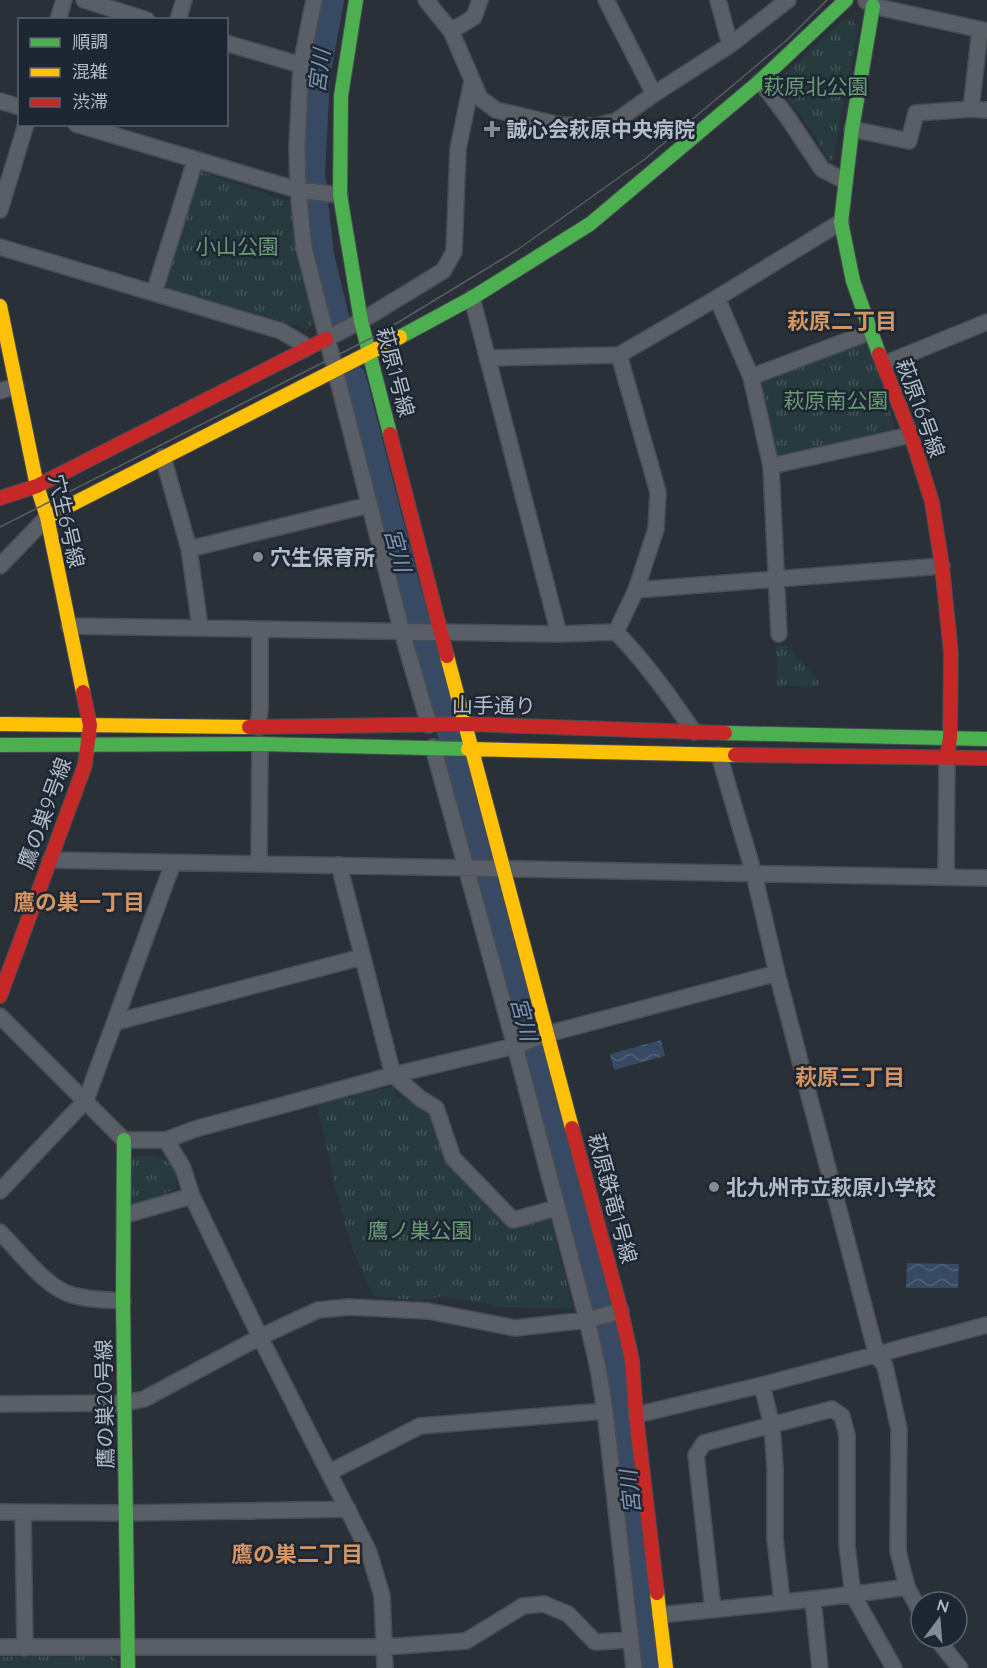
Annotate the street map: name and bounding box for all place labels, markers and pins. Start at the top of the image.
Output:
place label: 誠心会萩原中央病院 [506,116,695,142]
marker: 誠心会萩原中央病院 [483,120,501,138]
place label: 穴生保育所 [270,544,375,570]
marker: 穴生保育所 [251,550,265,564]
place label: 北九州市立萩原小学校 [726,1174,936,1200]
marker: 北九州市立萩原小学校 [707,1180,721,1194]

